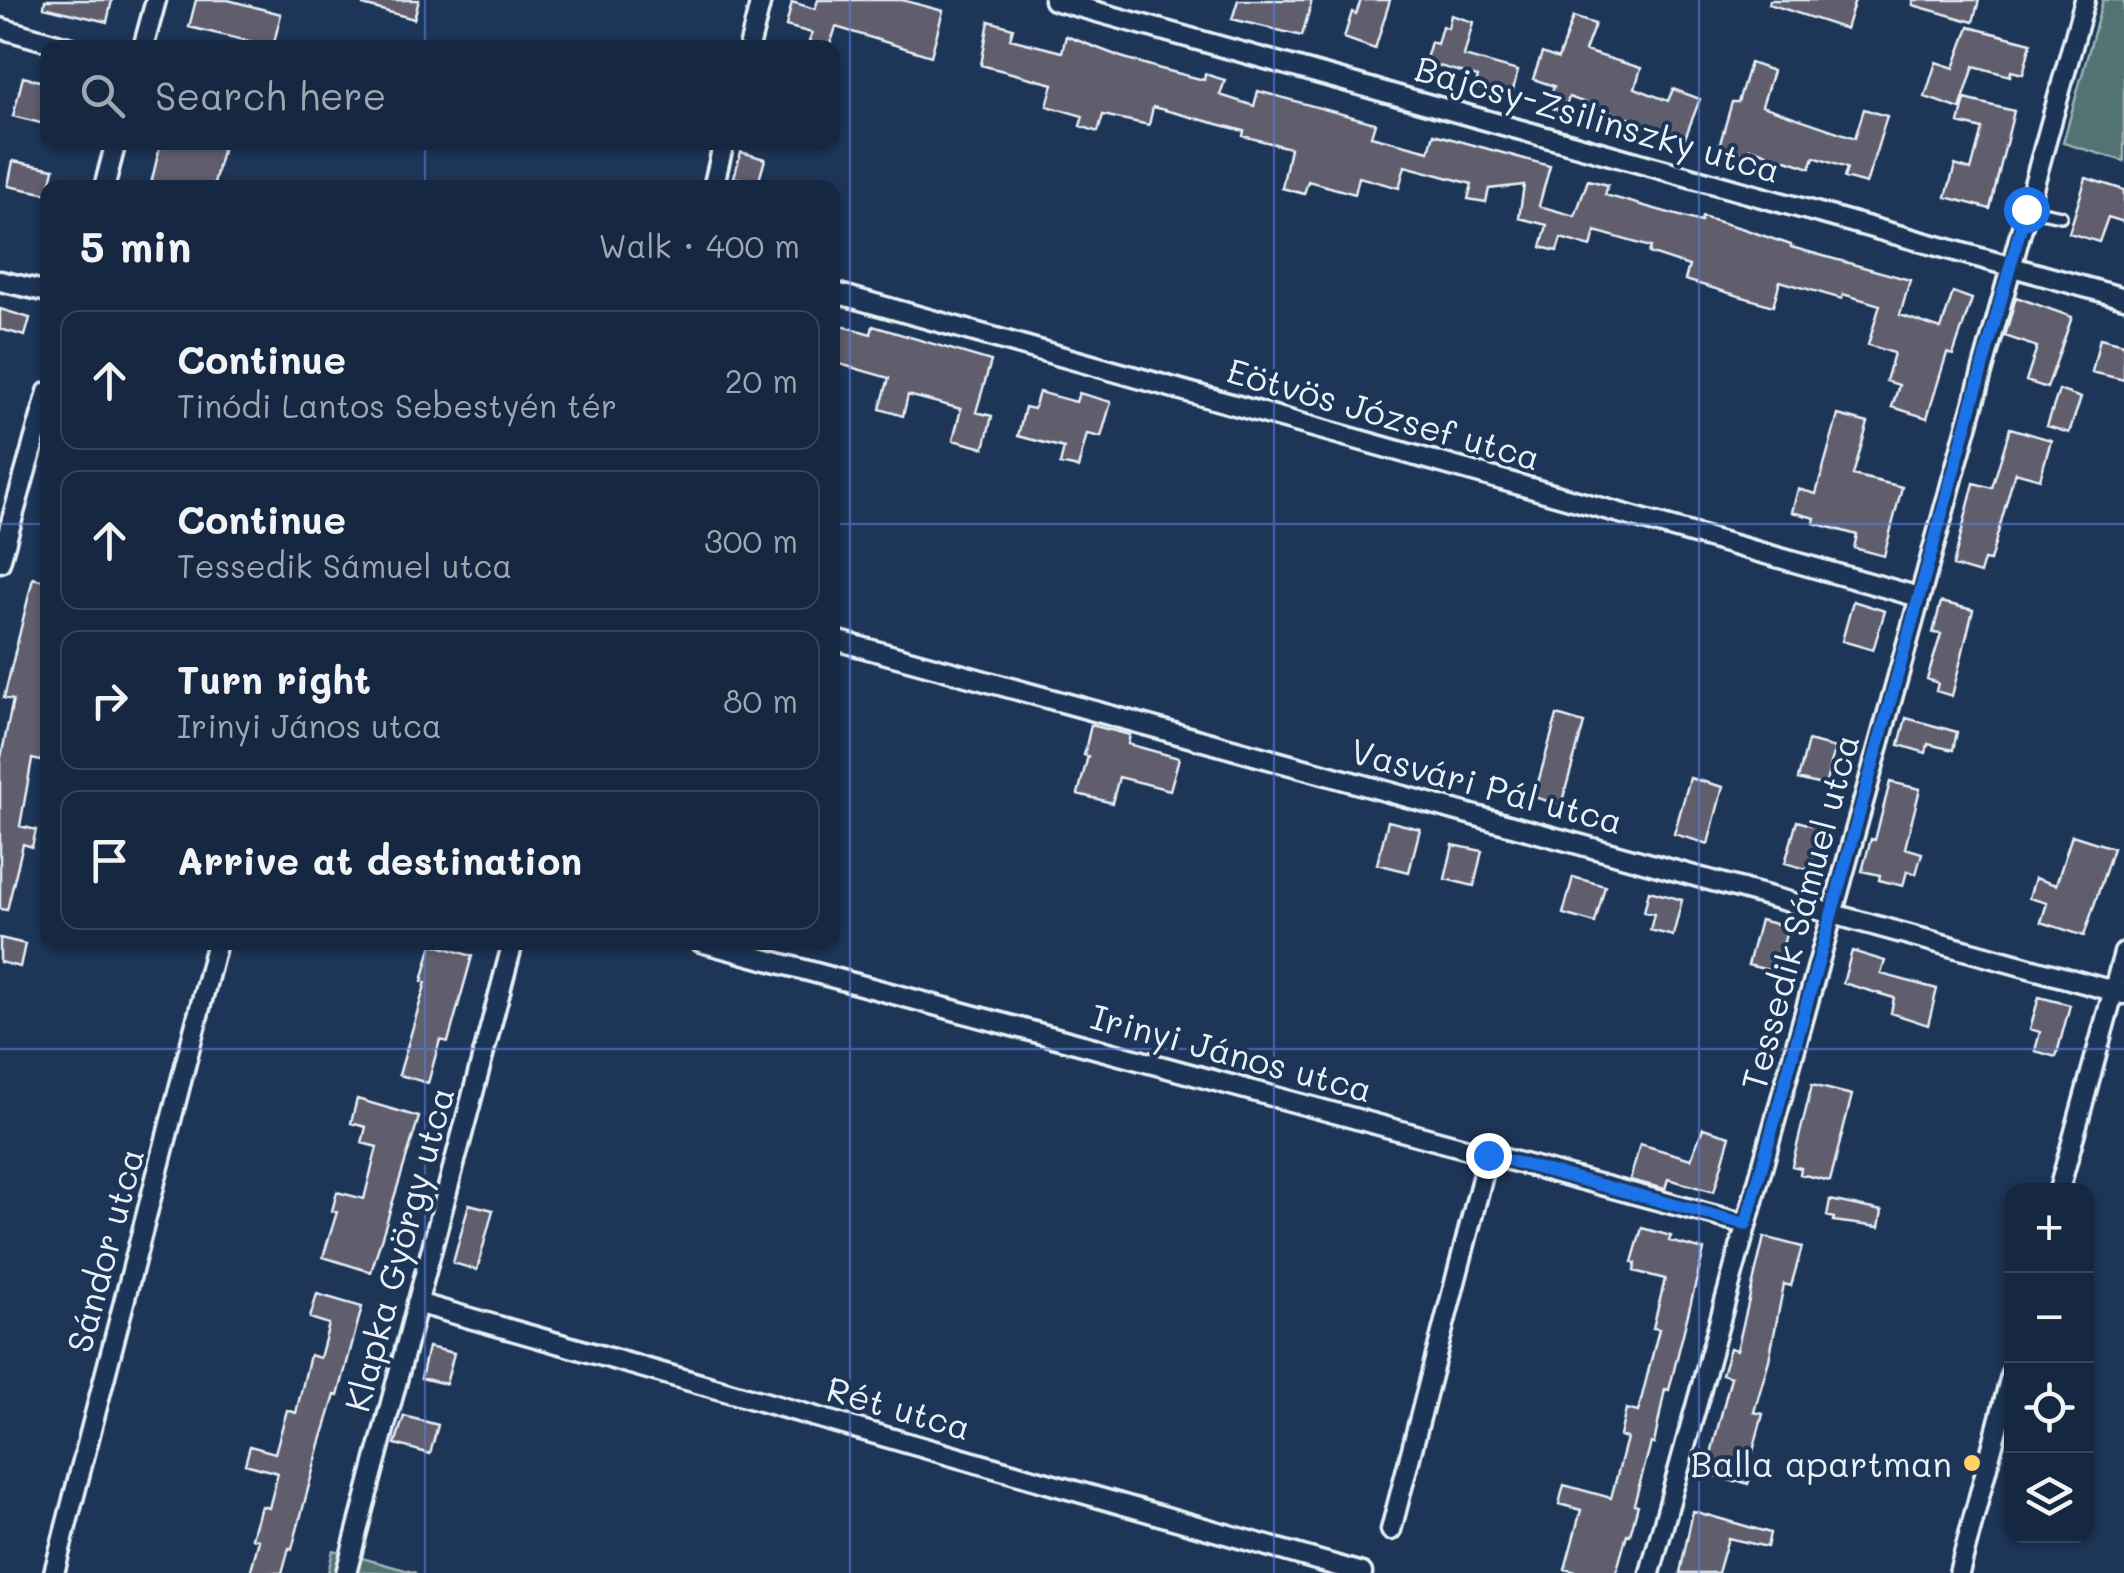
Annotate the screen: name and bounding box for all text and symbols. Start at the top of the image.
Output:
search box [40,40,840,150]
street label: Bajcsy-Zsilinszky utca [1410,44,1786,192]
icon: search [75,68,130,123]
text: Search here [155,70,386,120]
route start [2004,187,2050,233]
text: 5 min [80,218,191,273]
text: Walk · 400 m [598,224,800,266]
text: Continue [177,334,346,384]
street label: Eötvös József utca [1222,346,1546,480]
icon: ahead [82,353,137,408]
text: 20 m [725,359,798,401]
text: Tinódi Lantos Sebestyén tér [177,384,617,426]
text: Continue [177,494,346,544]
icon: ahead [82,513,137,568]
text: 300 m [704,519,798,561]
text: Tessedik Sámuel utca [177,544,512,586]
text: Turn right [177,654,371,704]
icon: right [82,673,137,728]
text: 80 m [723,679,798,721]
text: Irinyi János utca [177,704,442,746]
street label: Vasvári Pál utca [1346,727,1628,843]
street label: Tessedik Sámuel utca [1729,729,1869,1095]
icon: arrive [82,833,137,888]
text: Arrive at destination [177,835,582,885]
street label: Irinyi János utca [1086,992,1378,1112]
street label: Klapka György utca [333,1082,463,1416]
route end [1466,1133,1512,1179]
street label: Sándor utca [55,1143,153,1357]
map controls [2004,1183,2094,1543]
button: + [2004,1183,2094,1273]
button: − [2004,1273,2094,1363]
button: locate [2004,1363,2094,1453]
street label: Rét utca [822,1365,976,1449]
place label: Balla apartman [1691,1440,1952,1486]
marker: Balla apartman [1961,1452,1983,1474]
button: layers [2004,1453,2094,1543]

